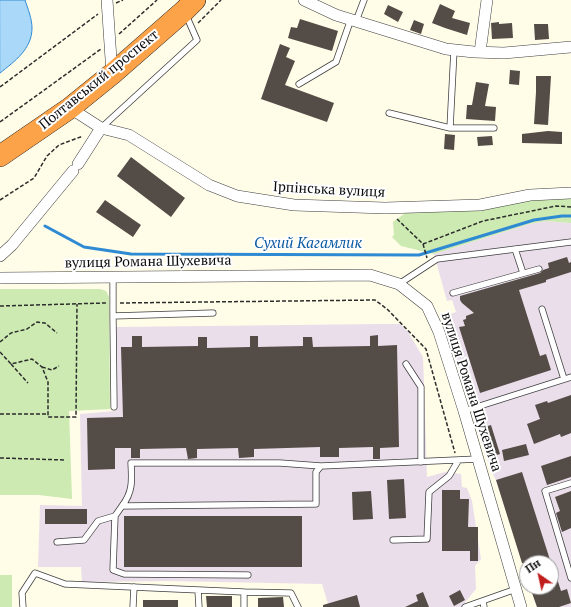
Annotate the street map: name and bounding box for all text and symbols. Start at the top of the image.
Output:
street label: Полтавський проспект [36,27,162,133]
street label: Ірпінська вулиця [273,179,385,201]
water label: Сухий Кагамлик [254,235,362,253]
street label: вулиця Романа Шухевича [64,252,232,272]
street label: вулиця Романа Шухевича [437,310,505,474]
north arrow [519,555,559,595]
text: Пн [522,556,543,576]

